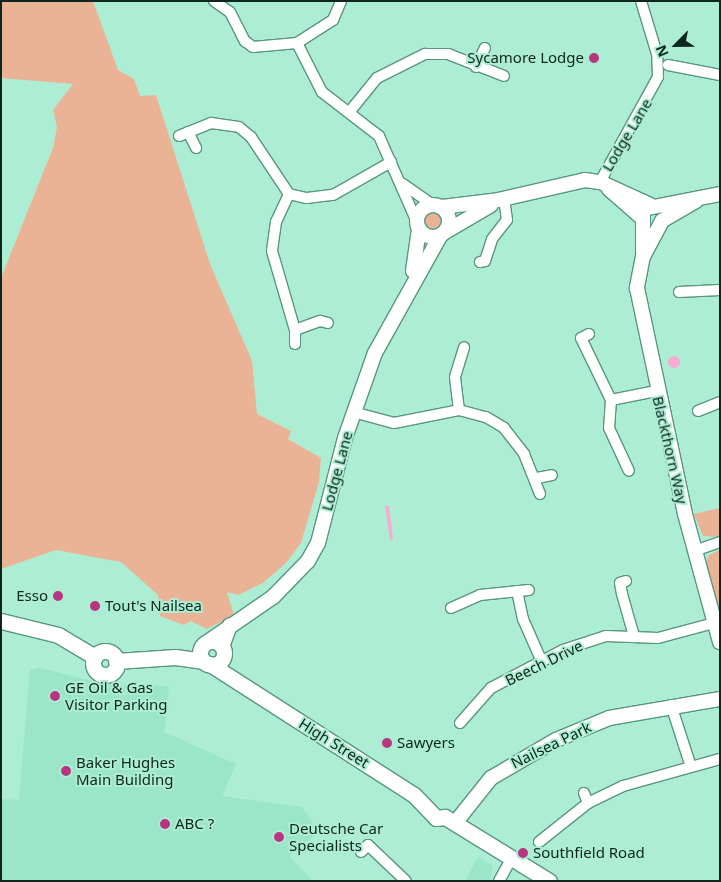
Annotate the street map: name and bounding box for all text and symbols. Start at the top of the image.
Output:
north arrow [651,20,701,70]
text: N [651,42,673,60]
place label: Sycamore Lodge [467,49,584,67]
marker: Sycamore Lodge [588,52,600,64]
street label: Lodge Lane [598,95,656,175]
street label: Blackthorn Way [649,394,691,506]
street label: Lodge Lane [318,429,356,513]
place label: Esso [16,587,48,605]
marker: Esso [52,590,64,602]
place label: Tout's Nailsea [105,597,202,615]
marker: Tout's Nailsea [89,600,101,612]
street label: Beech Drive [502,636,586,690]
place label: GE Oil & Gas Visitor Parking [65,678,168,713]
marker: GE Oil & Gas Visitor Parking [49,690,61,702]
street label: High Street [296,714,372,772]
street label: Nailsea Park [508,718,594,772]
place label: Sawyers [397,734,455,752]
marker: Sawyers [381,737,393,749]
place label: Baker Hughes Main Building [76,753,175,788]
marker: Baker Hughes Main Building [60,765,72,777]
place label: ABC ? [175,815,214,833]
marker: ABC ? [159,818,171,830]
place label: Deutsche Car Specialists [289,819,383,854]
marker: Deutsche Car Specialists [273,831,285,843]
place label: Southfield Road [533,844,645,862]
marker: Southfield Road [517,847,529,859]

